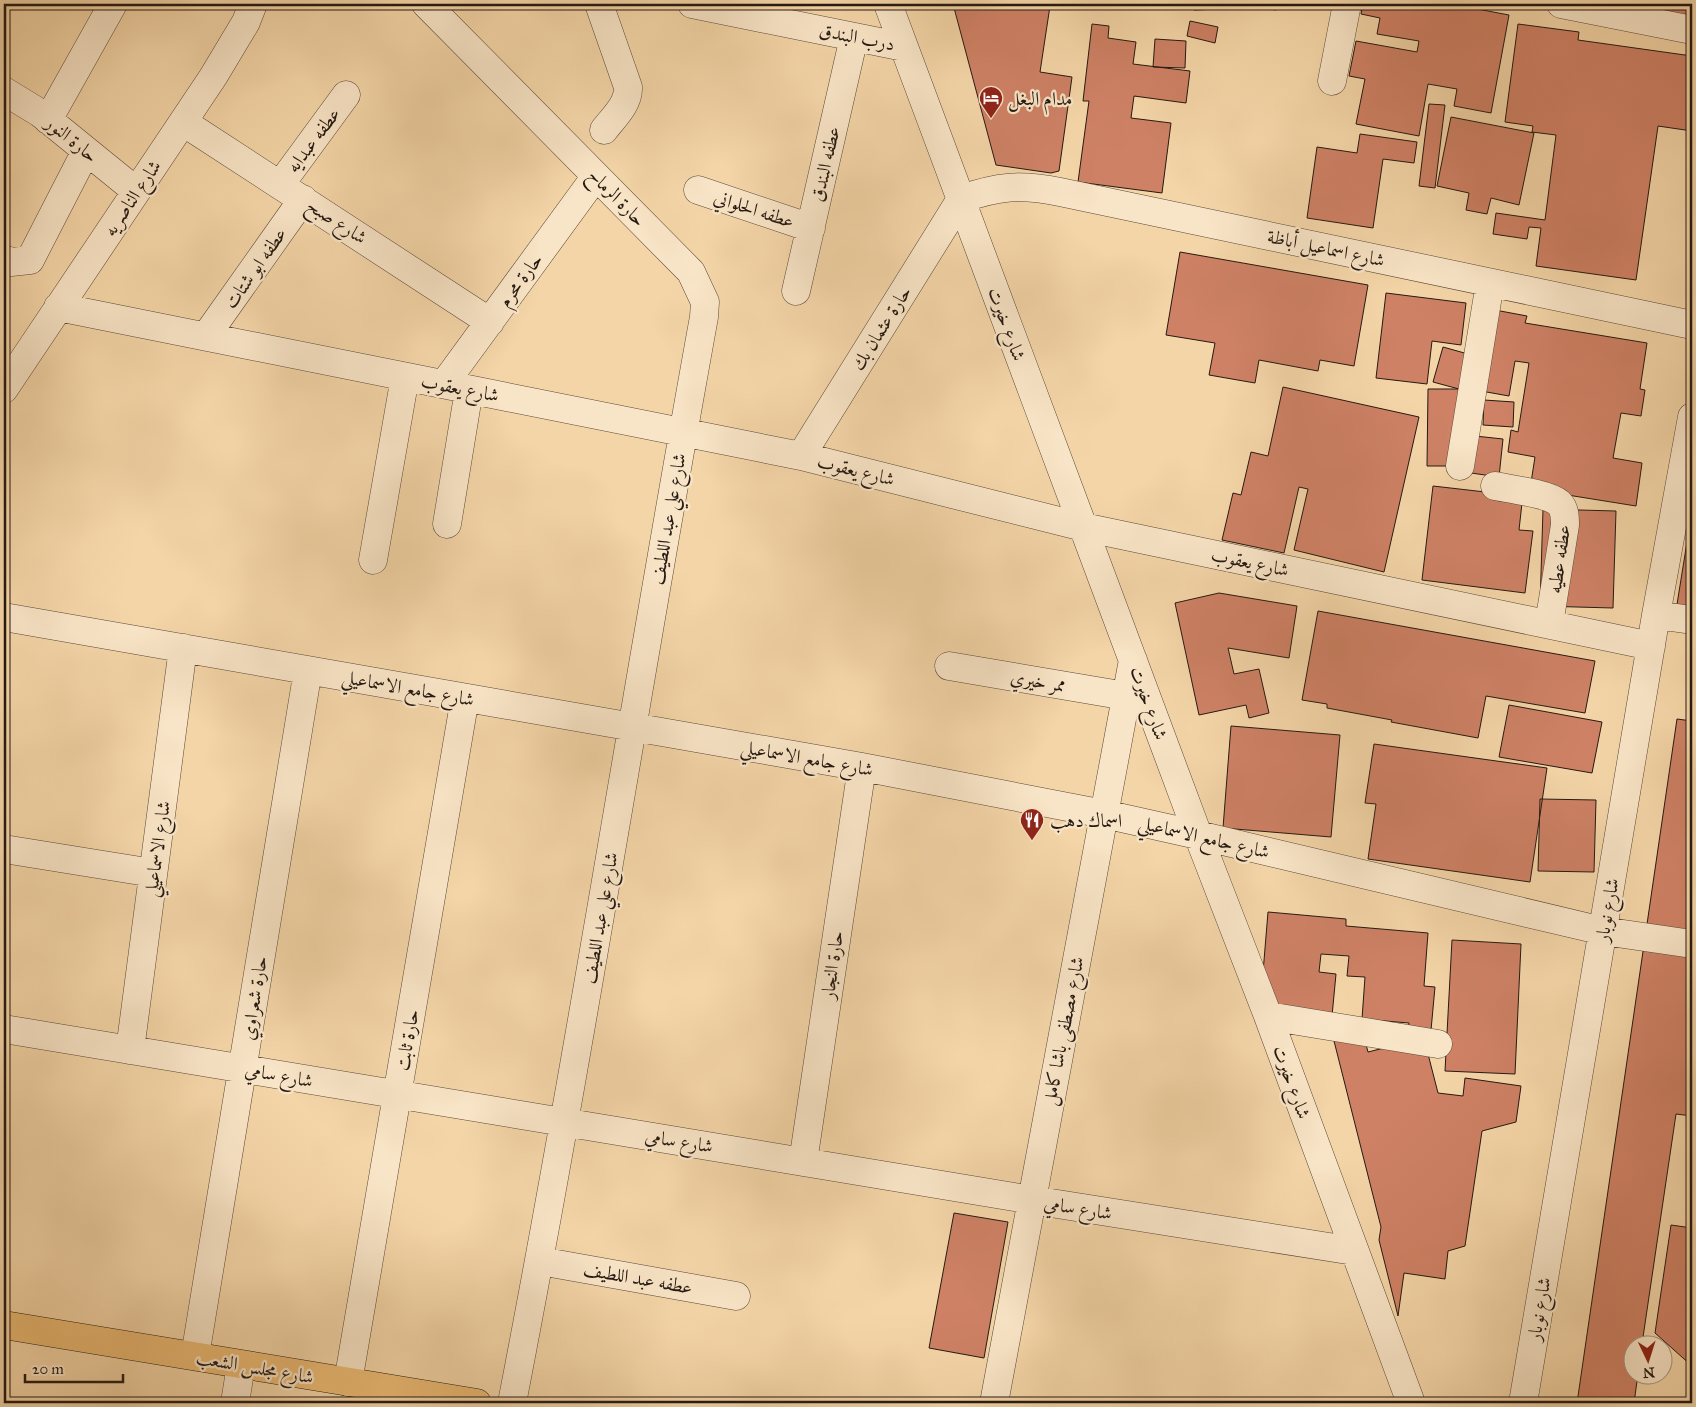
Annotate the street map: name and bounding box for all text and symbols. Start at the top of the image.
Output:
street label: درب البندق [817,18,897,56]
hotel icon: مدام البغل [978,85,1004,119]
place label: مدام البغل [1008,87,1072,115]
street label: عطفه عبدايه [281,103,346,178]
street label: حارة النور [39,110,103,168]
street label: عطفه البندق [805,124,845,204]
street label: شارع الناصريه [98,155,169,243]
street label: حارة الرماح [579,163,651,235]
street label: عطفه الحلواني [710,185,797,237]
street label: شارع صبح [299,193,371,254]
street label: عطفه ابو شتات [219,223,292,314]
street label: شارع اسماعيل أباظة [1264,223,1387,276]
street label: حارة محرم [493,249,551,314]
street label: حارة عثمان بك [846,281,916,375]
street label: شارع خيرت [979,284,1031,365]
street label: شارع يعقوب [418,369,501,411]
street label: شارع يعقوب [814,449,897,495]
street label: شارع علي عبد اللطيف [645,451,698,588]
street label: عطفه عطيه [1543,523,1575,595]
street label: شارع يعقوب [1208,543,1291,585]
street label: شارع خيرت [1121,663,1173,744]
street label: شارع جامع الاسماعيلي [339,665,476,718]
street label: ممر خيري [1008,665,1067,701]
street label: شارع جامع الاسماعيلي [738,735,875,788]
street label: شارع الاسماعيلي [139,799,182,900]
restaurant icon: اسماك دهب [1019,807,1045,841]
place label: اسماك دهب [1050,809,1122,833]
street label: شارع جامع الاسماعيلي [1135,811,1272,870]
street label: شارع علي عبد اللطيف [577,850,630,987]
street label: شارع نوبار [1590,876,1628,946]
street label: حارة النجار [816,929,848,1003]
street label: حارة شعراوي [236,954,276,1042]
street label: شارع مصطفى باشا كامل [1037,954,1093,1108]
street label: حارة ثابت [390,1008,424,1072]
street label: شارع خيرت [1264,1042,1316,1123]
street label: شارع سامي [243,1058,315,1096]
street label: شارع سامي [643,1124,715,1162]
street label: شارع سامي [1042,1191,1114,1229]
street label: عطفه عبد اللطيف [582,1257,694,1299]
street label: شارع نوبار [1522,1275,1560,1345]
north arrow [1624,1334,1674,1384]
street label: شارع مجلس الشعب [194,1345,316,1393]
scale bar [25,1352,122,1384]
text: 20 m [32,1360,64,1378]
text: N [1642,1364,1655,1381]

